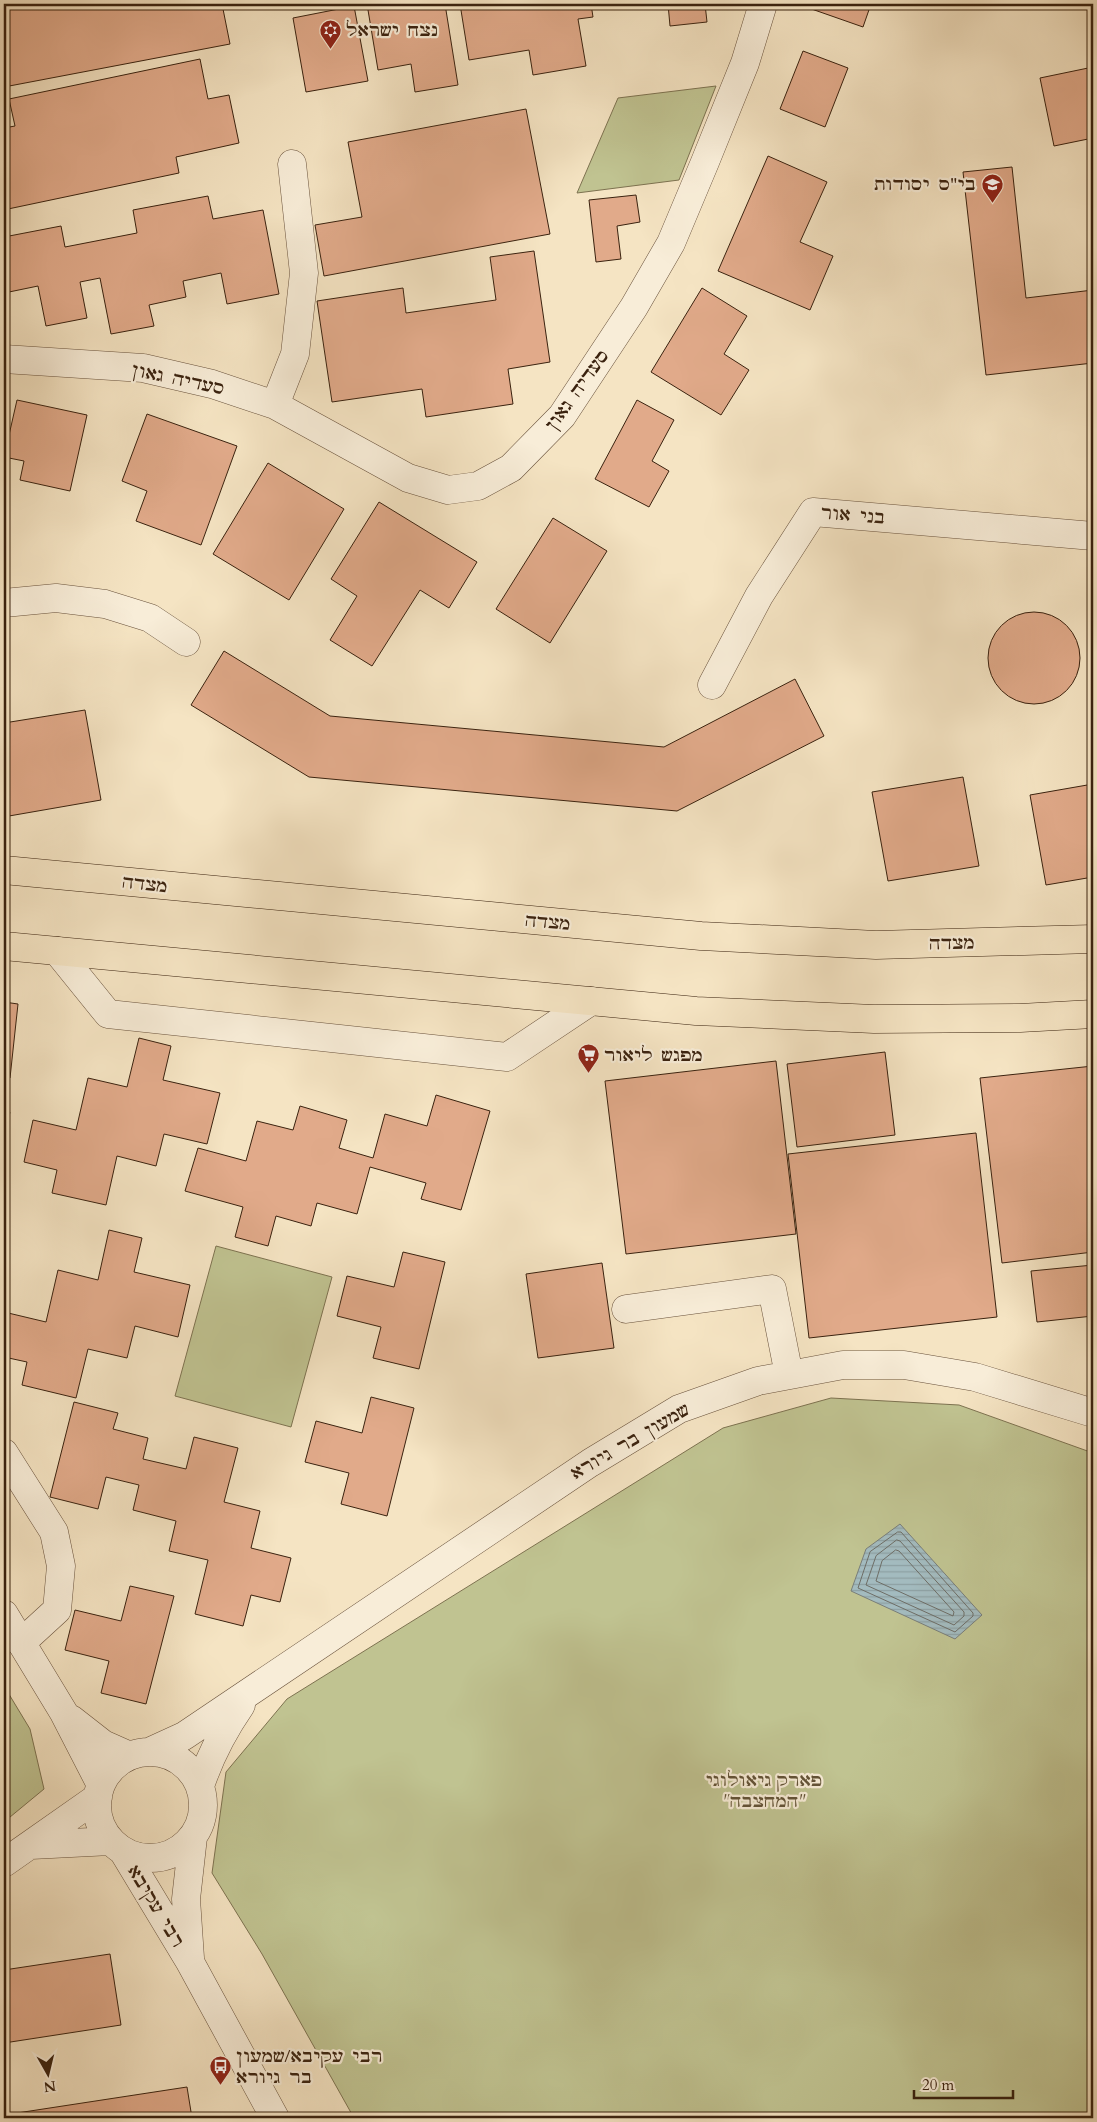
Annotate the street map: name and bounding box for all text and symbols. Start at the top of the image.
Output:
synagogue icon: נצח ישראל [318,18,342,49]
place label: נצח ישראל [346,18,438,43]
place label: בי"ס יסודות [874,172,976,197]
school or university icon: בי"ס יסודות [980,172,1004,203]
street label: סעדיה גאון [539,345,615,436]
street label: סעדיה גאון [129,357,227,402]
street label: בני אור [820,500,886,531]
street label: מצדה [121,870,169,899]
street label: מצדה [524,908,572,937]
street label: מצדה [929,931,975,956]
supermarket icon: מפגש ליאור [576,1043,600,1074]
place label: מפגש ליאור [604,1043,703,1068]
street label: שמעון בר גיורא [566,1397,694,1486]
park label: פארק גיאולוגי "המחצבה" [706,1768,822,1814]
street label: רבי עקיבא [121,1860,190,1952]
place label: רבי עקיבא/שמעון בר גיורא [236,2044,382,2090]
north arrow [22,2050,72,2100]
bus stop icon: רבי עקיבא/שמעון בר גיורא [208,2054,232,2085]
scale bar [914,2067,1013,2099]
text: 20 m [922,2075,954,2095]
text: N [42,2076,57,2097]

